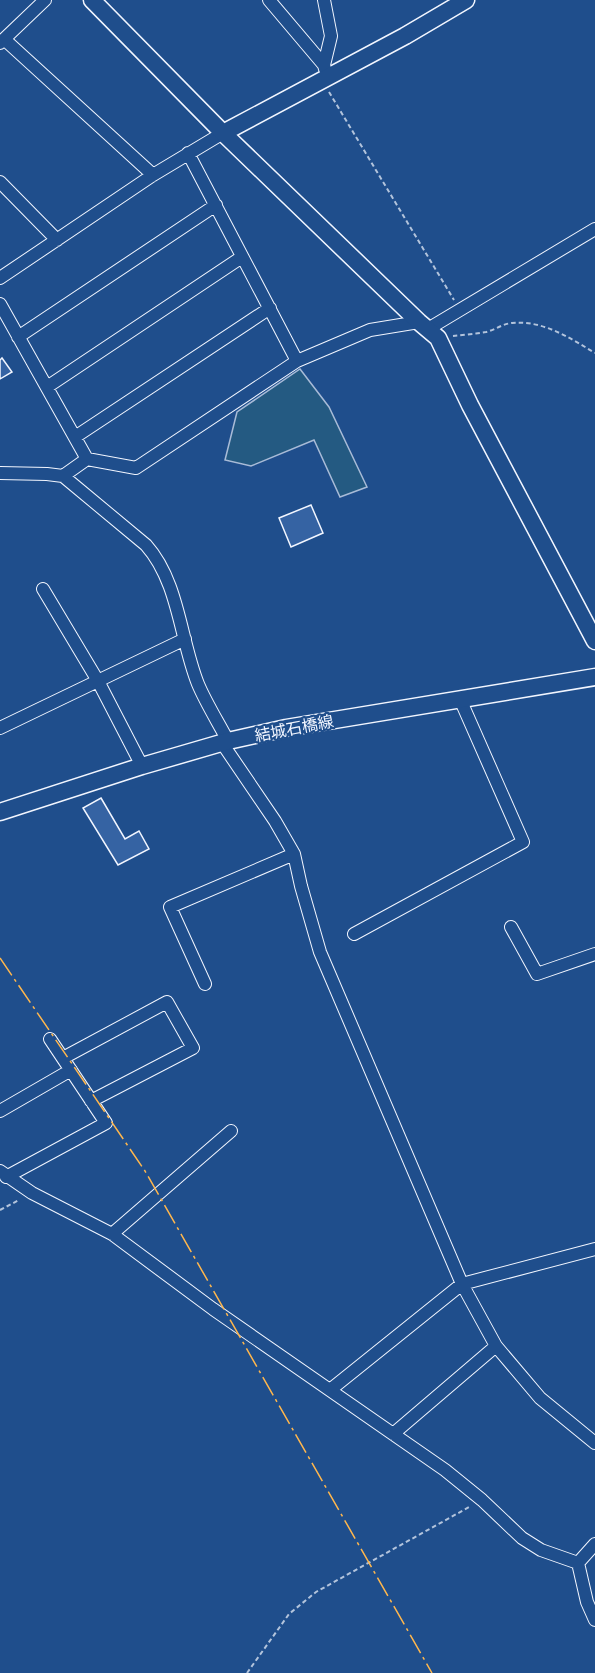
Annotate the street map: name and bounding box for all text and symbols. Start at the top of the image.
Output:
street label: 結城石橋線 [253,710,335,746]

